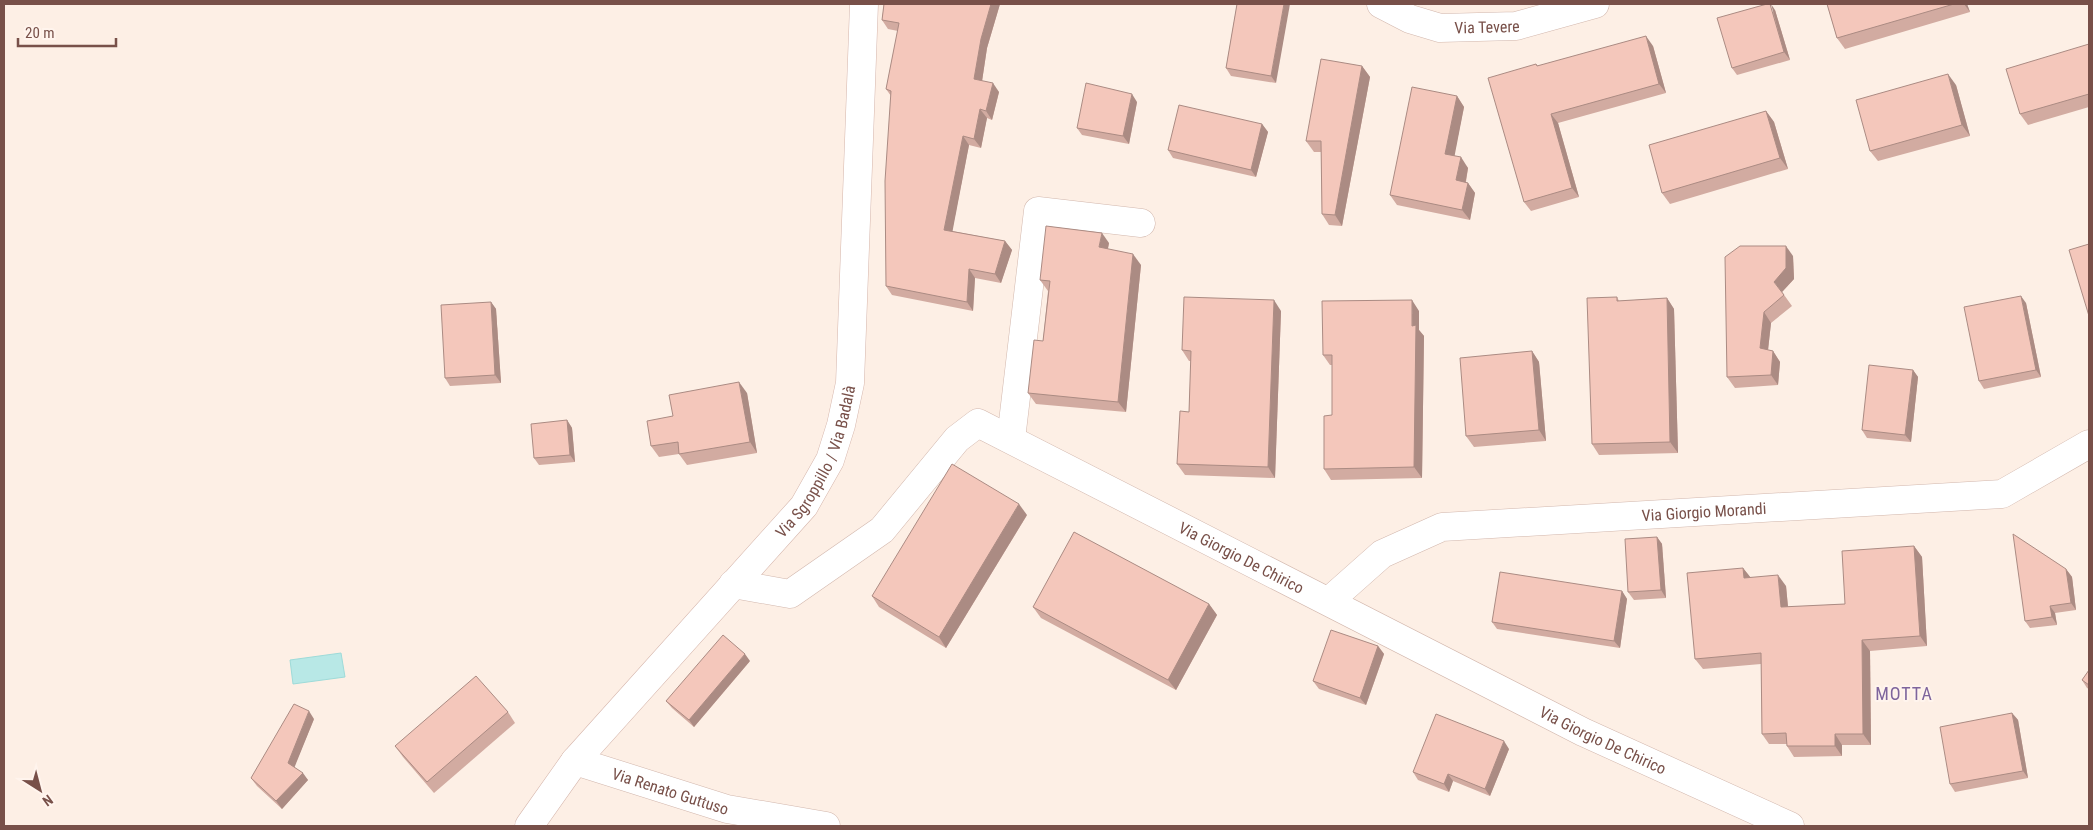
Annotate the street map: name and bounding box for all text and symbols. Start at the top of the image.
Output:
scale bar [18,15,115,47]
street label: Via Tevere [1454,17,1520,38]
text: 20 m [25,24,55,42]
street label: Via Sgroppillo / Via Badalà [772,384,859,541]
street label: Via Giorgio Morandi [1641,499,1767,525]
street label: Via Giorgio De Chirico [1175,518,1307,598]
district label: MOTTA [1875,683,1933,704]
street label: Via Giorgio De Chirico [1536,702,1669,778]
street label: Via Renato Guttuso [609,764,731,819]
north arrow [15,765,65,815]
text: N [39,792,56,810]

